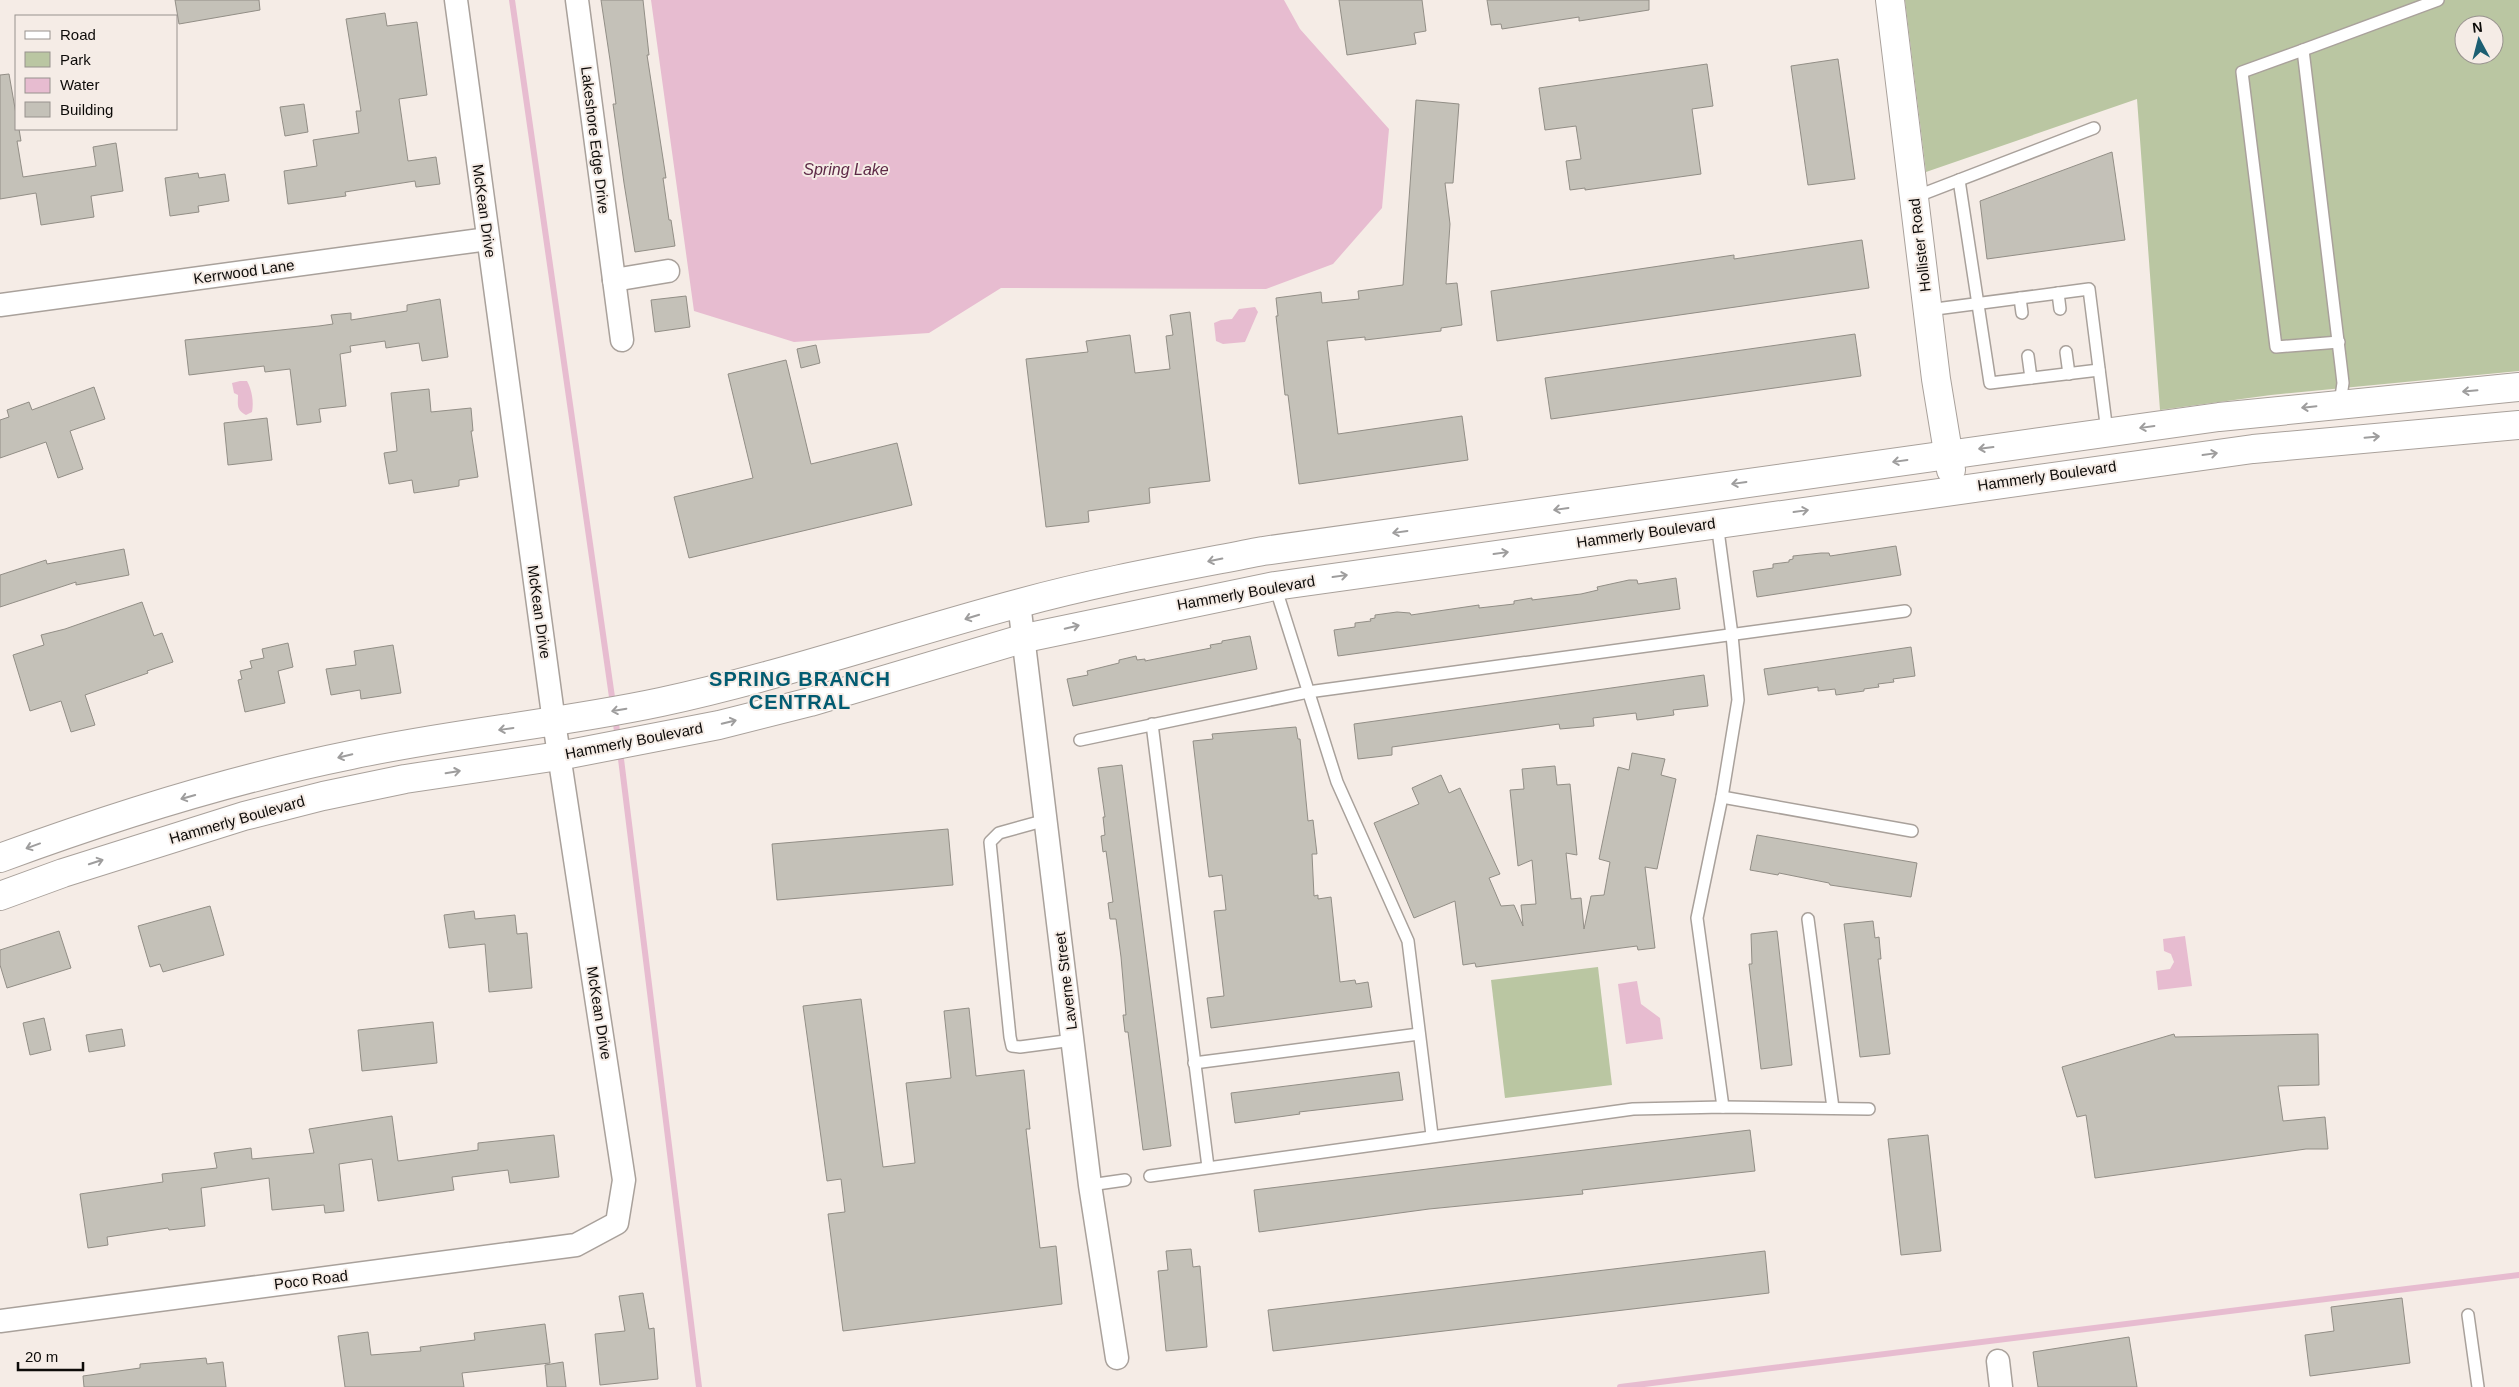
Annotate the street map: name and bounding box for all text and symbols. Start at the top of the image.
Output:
legend [15,15,178,130]
north arrow [2454,15,2504,65]
text: N [2471,19,2483,36]
text: Road [60,26,96,43]
text: Park [60,51,91,68]
street label: Lakeshore Edge Drive [578,65,613,215]
text: Water [60,76,99,93]
text: Building [60,101,113,118]
water label: Spring Lake [803,161,889,178]
street label: McKean Drive [470,163,499,259]
street label: Hollister Road [1905,197,1934,293]
street label: Kerrwood Lane [192,256,295,287]
one-way arrow [2463,387,2479,396]
one-way arrow [2301,402,2317,412]
one-way arrow [2140,422,2156,432]
one-way arrow [2363,432,2379,442]
one-way arrow [1979,444,1995,454]
one-way arrow [2202,449,2218,459]
one-way arrow [1892,456,1908,466]
street label: Hammerly Boulevard [1976,457,2117,494]
one-way arrow [1731,479,1747,489]
one-way arrow [1553,504,1569,514]
one-way arrow [1792,506,1808,516]
street label: Hammerly Boulevard [1575,514,1716,551]
one-way arrow [1392,527,1408,537]
one-way arrow [1493,548,1509,558]
one-way arrow [1207,556,1223,565]
street label: McKean Drive [525,564,554,660]
one-way arrow [1332,571,1348,581]
street label: Hammerly Boulevard [1175,572,1316,613]
one-way arrow [965,613,981,623]
one-way arrow [1064,622,1080,631]
district label: SPRING BRANCH CENTRAL [709,668,891,713]
one-way arrow [611,705,627,715]
one-way arrow [721,717,737,726]
street label: Hammerly Boulevard [564,719,704,762]
one-way arrow [498,724,514,734]
one-way arrow [338,752,354,761]
one-way arrow [445,767,461,777]
street label: Hammerly Boulevard [167,792,307,847]
one-way arrow [181,792,197,802]
one-way arrow [26,842,41,851]
one-way arrow [87,857,103,867]
street label: Laverne Street [1051,930,1080,1031]
street label: McKean Drive [584,965,615,1061]
street label: Poco Road [273,1267,349,1292]
scale bar [18,1340,82,1372]
text: 20 m [25,1348,58,1365]

